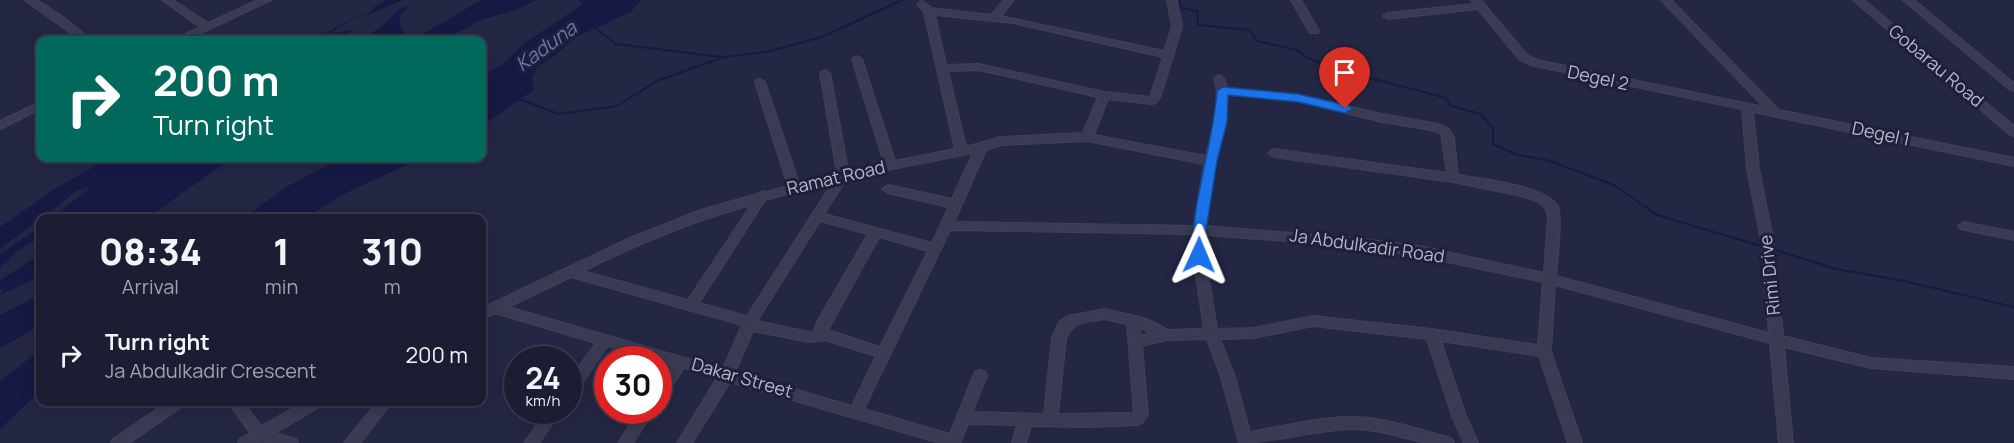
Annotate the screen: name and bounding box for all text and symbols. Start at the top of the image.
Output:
water label: Kaduna [510,14,583,77]
street label: Gobarau Road [1884,18,1989,112]
pin [1319,47,1370,109]
text: 200 m [153,51,279,109]
icon: arrive [1328,56,1361,89]
street label: Degel 2 [1565,59,1631,95]
icon: right [54,60,132,138]
text: Turn right [153,106,274,143]
street label: Degel 1 [1850,115,1912,151]
street label: Ramat Road [784,154,887,200]
street label: Ja Abdulkadir Road [1288,222,1446,268]
position arrow [1167,223,1231,287]
text: 08:34 [99,227,202,276]
text: 1 [273,227,290,276]
text: 310 [361,227,423,276]
street label: Rimi Drive [1753,234,1785,316]
text: Arrival [122,273,179,300]
text: min [265,273,298,300]
text: m [384,273,401,300]
text: Turn right [105,327,210,357]
icon: right [54,339,87,372]
text: 200 m [406,340,468,370]
speed limit sign: 30 [594,346,672,424]
street label: Dakar Street [689,351,796,403]
text: Ja Abdulkadir Crescent [105,357,317,384]
text: 24 [525,357,561,398]
text: km/h [526,390,560,411]

